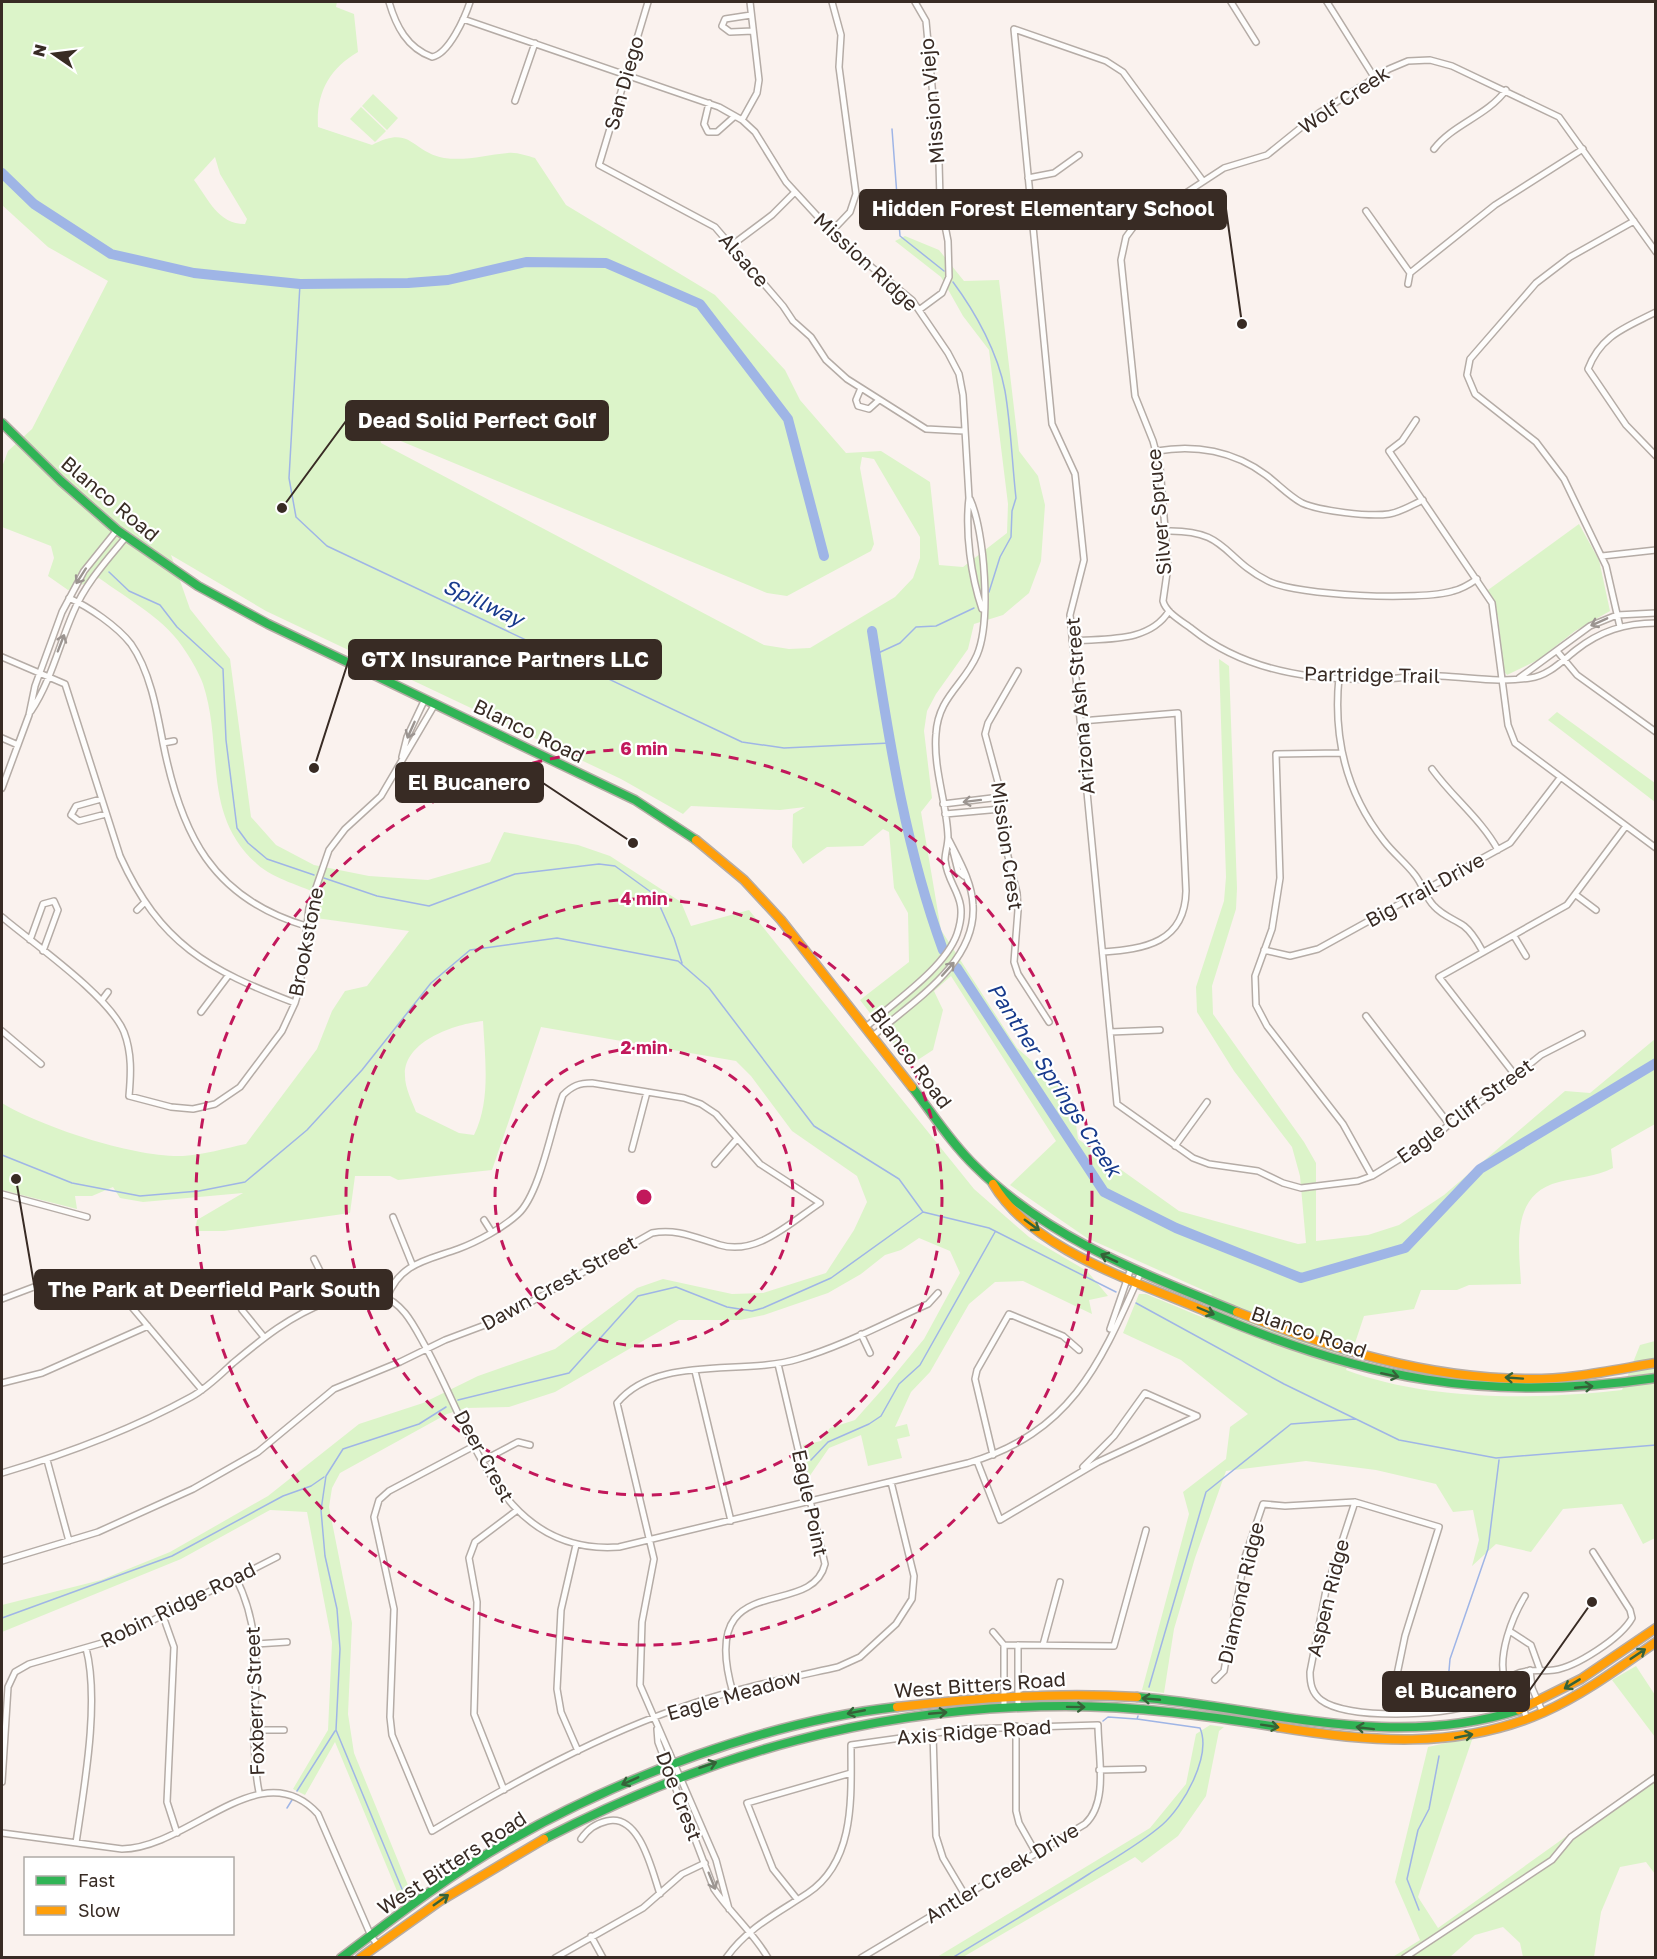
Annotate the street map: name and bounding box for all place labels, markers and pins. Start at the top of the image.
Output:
callout: Hidden Forest Elementary School [860,190,1226,229]
callout: Dead Solid Perfect Golf [346,401,608,440]
callout: GTX Insurance Partners LLC [349,640,661,679]
callout: El Bucanero [396,763,543,802]
centre of rings [634,1187,654,1207]
callout: The Park at Deerfield Park South [35,1270,392,1309]
callout: el Bucanero [1383,1672,1529,1711]

